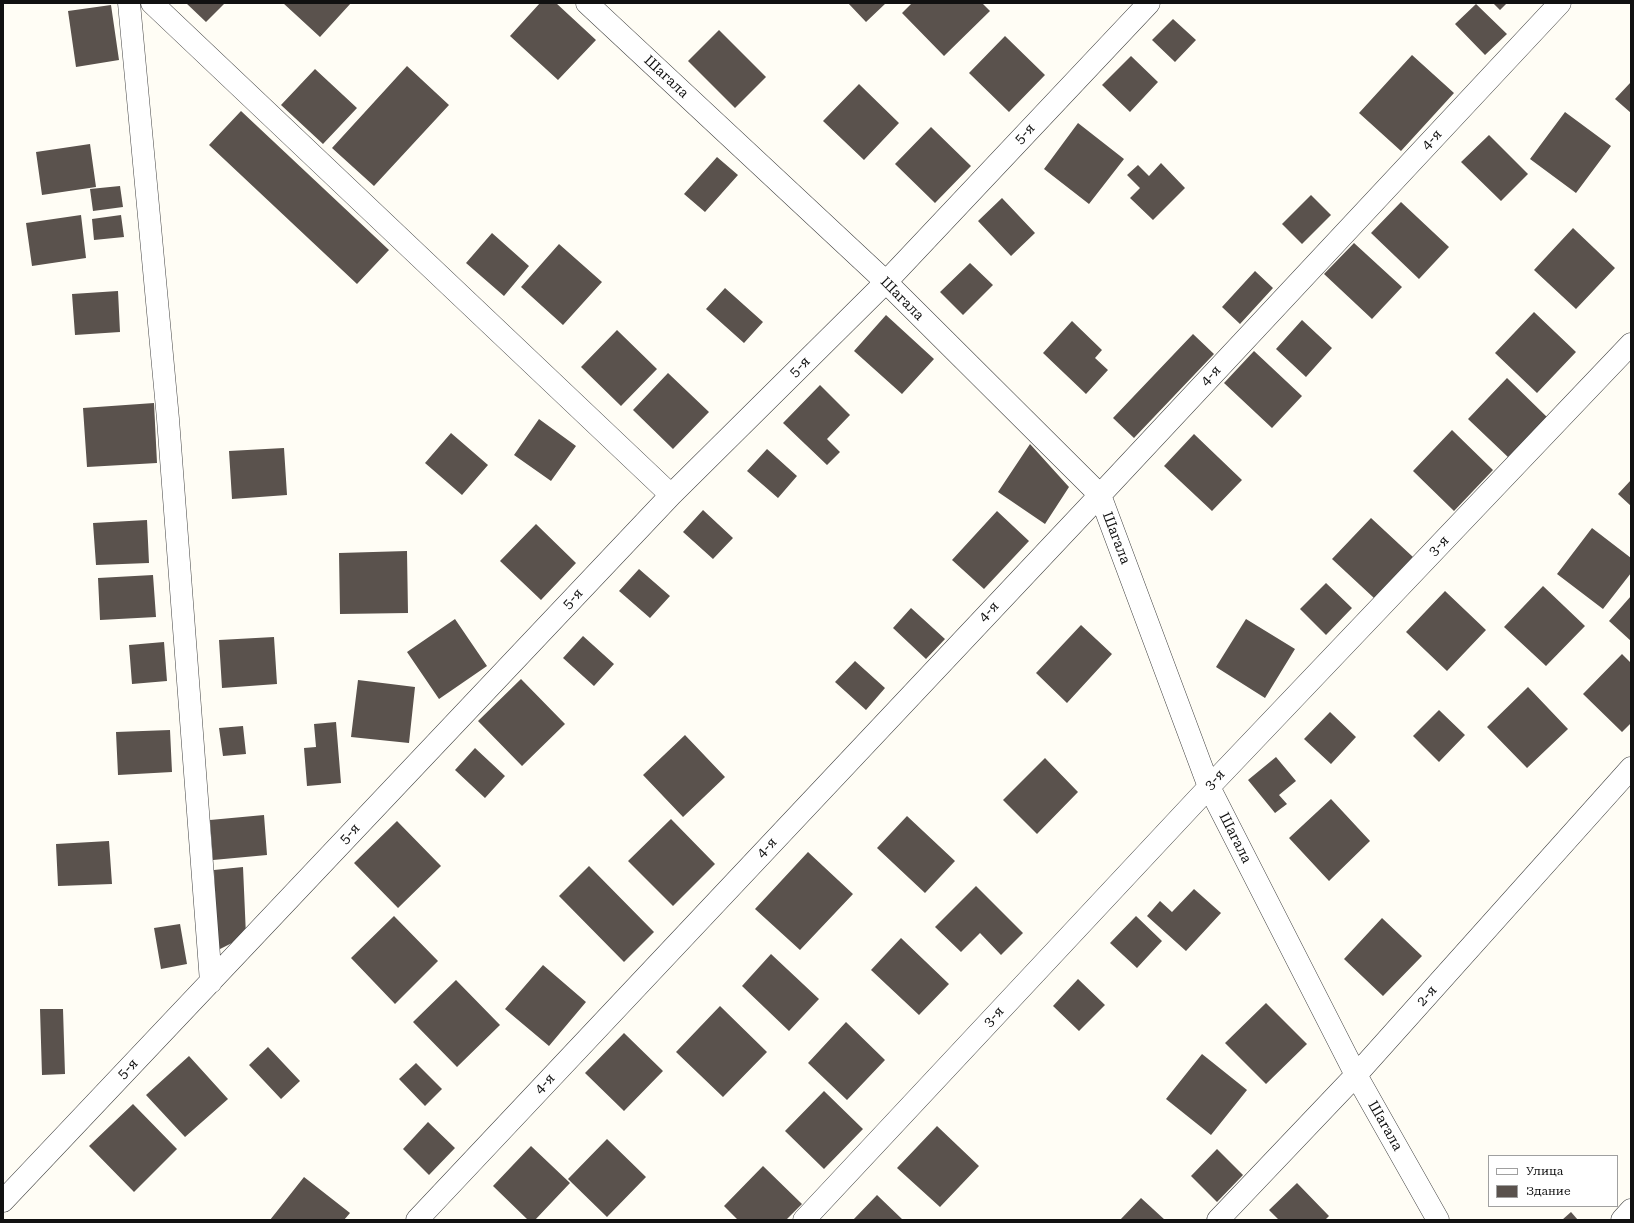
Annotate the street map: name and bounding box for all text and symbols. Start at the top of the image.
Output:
street label: Шагала [640,52,692,102]
street label: 5-я [1011,120,1039,148]
street label: 4-я [1418,126,1446,154]
street label: Шагала [877,274,927,324]
street label: 5-я [786,353,814,381]
street label: 4-я [1197,362,1225,390]
street label: Шагала [1098,509,1134,567]
street label: 3-я [1425,532,1453,560]
street label: 5-я [559,585,587,613]
street label: 4-я [975,598,1003,626]
street label: 3-я [1201,766,1229,794]
street label: Шагала [1215,810,1255,866]
street label: 5-я [336,820,364,848]
street label: 4-я [753,834,781,862]
street label: 2-я [1413,982,1441,1010]
street label: 3-я [980,1003,1008,1031]
street label: 5-я [114,1055,142,1083]
street label: 4-я [531,1070,559,1098]
street label: Шагала [1364,1098,1406,1154]
legend [1488,1155,1618,1207]
text: Улица [1526,1164,1563,1178]
text: Здание [1526,1184,1570,1198]

